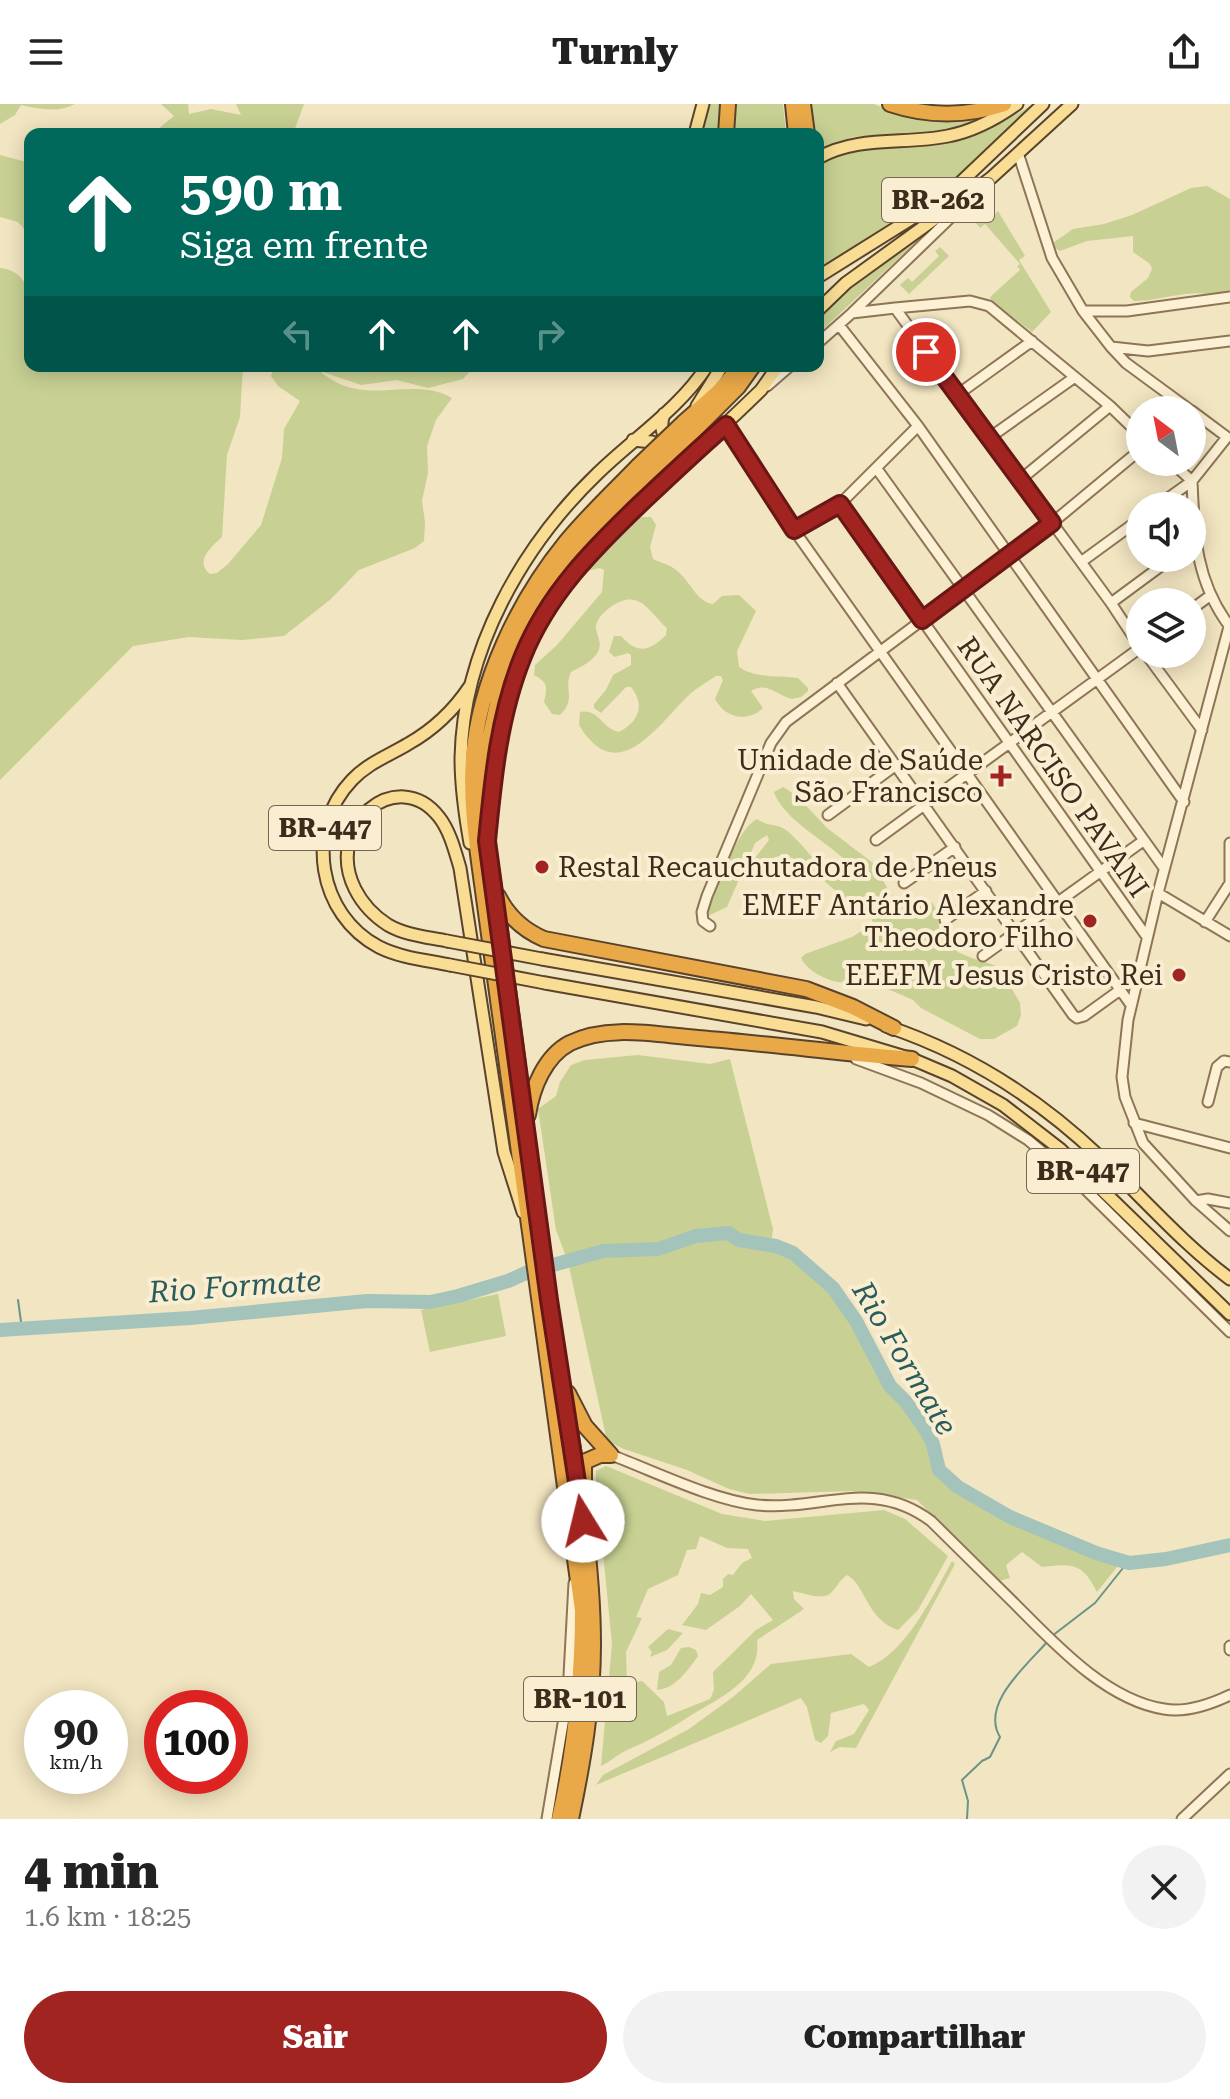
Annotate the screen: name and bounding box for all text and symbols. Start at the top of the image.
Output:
icon: menu [24,30,68,74]
icon: share [1162,30,1206,74]
text: Turnly [552,31,678,73]
text: 590 m [180,158,342,224]
icon: ahead [48,160,152,264]
road number: BR-262 [882,178,994,222]
text: Siga em frente [180,225,428,267]
icon: left [276,312,320,356]
icon: ahead [360,312,404,356]
icon: ahead [444,312,488,356]
icon: right [528,312,572,356]
pin [892,318,960,386]
icon: arrive [904,330,948,374]
north arrow [1126,396,1206,476]
map controls [1126,396,1206,668]
button: sound [1126,492,1206,572]
button: layers [1126,588,1206,668]
street label: RUA NARCISO PAVANI [951,630,1155,904]
place label: Unidade de Saúde São Francisco [737,744,983,809]
marker: Unidade de Saúde São Francisco [990,765,1012,787]
road number: BR-447 [269,806,381,850]
place label: Restal Recauchutadora de Pneus [558,851,997,884]
marker: Restal Recauchutadora de Pneus [533,858,551,876]
place label: EMEF Antário Alexandre Theodoro Filho [742,889,1074,954]
marker: EMEF Antário Alexandre Theodoro Filho [1081,912,1099,930]
place label: EEEFM Jesus Cristo Rei [845,959,1163,992]
marker: EEEFM Jesus Cristo Rei [1170,966,1188,984]
road number: BR-447 [1027,1149,1139,1193]
water label: Rio Formate [147,1263,322,1310]
water label: Rio Formate [845,1274,964,1441]
position arrow [541,1479,625,1563]
road number: BR-101 [524,1677,636,1721]
speed limit sign: 100 [144,1690,248,1794]
text: 90 [54,1708,98,1755]
text: km/h [49,1750,103,1774]
text: 4 min [24,1844,159,1900]
button: close [1122,1845,1206,1929]
text: 1.6 km · 18:25 [24,1902,191,1932]
button: Sair [24,1991,607,2083]
button: Compartilhar [623,1991,1206,2083]

